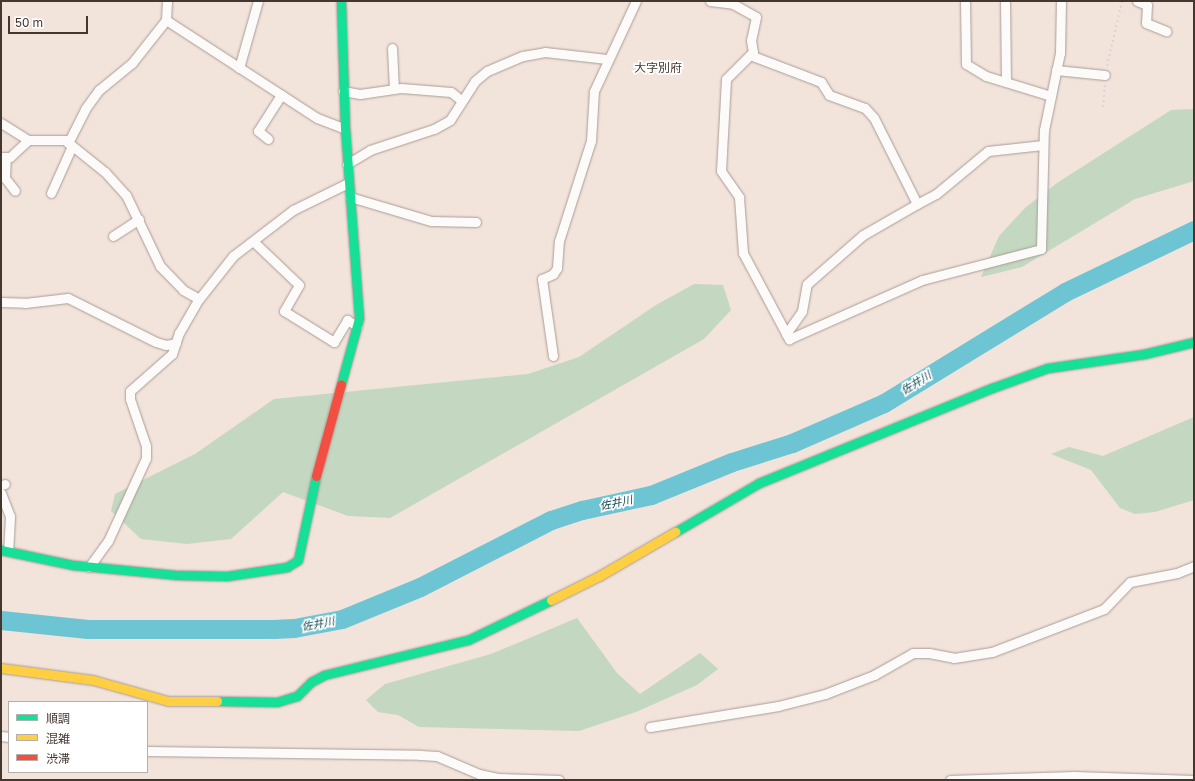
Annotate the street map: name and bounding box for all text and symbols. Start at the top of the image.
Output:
scale bar [10,8,90,34]
text: 50 m [15,15,43,30]
district label: 大字別府 [634,61,682,75]
water label: 佐井川 [899,369,933,397]
water label: 佐井川 [598,493,634,513]
water label: 佐井川 [301,614,335,634]
legend [8,701,148,773]
text: 順調 [46,711,70,726]
text: 混雑 [46,731,70,746]
text: 渋滞 [46,751,70,766]

